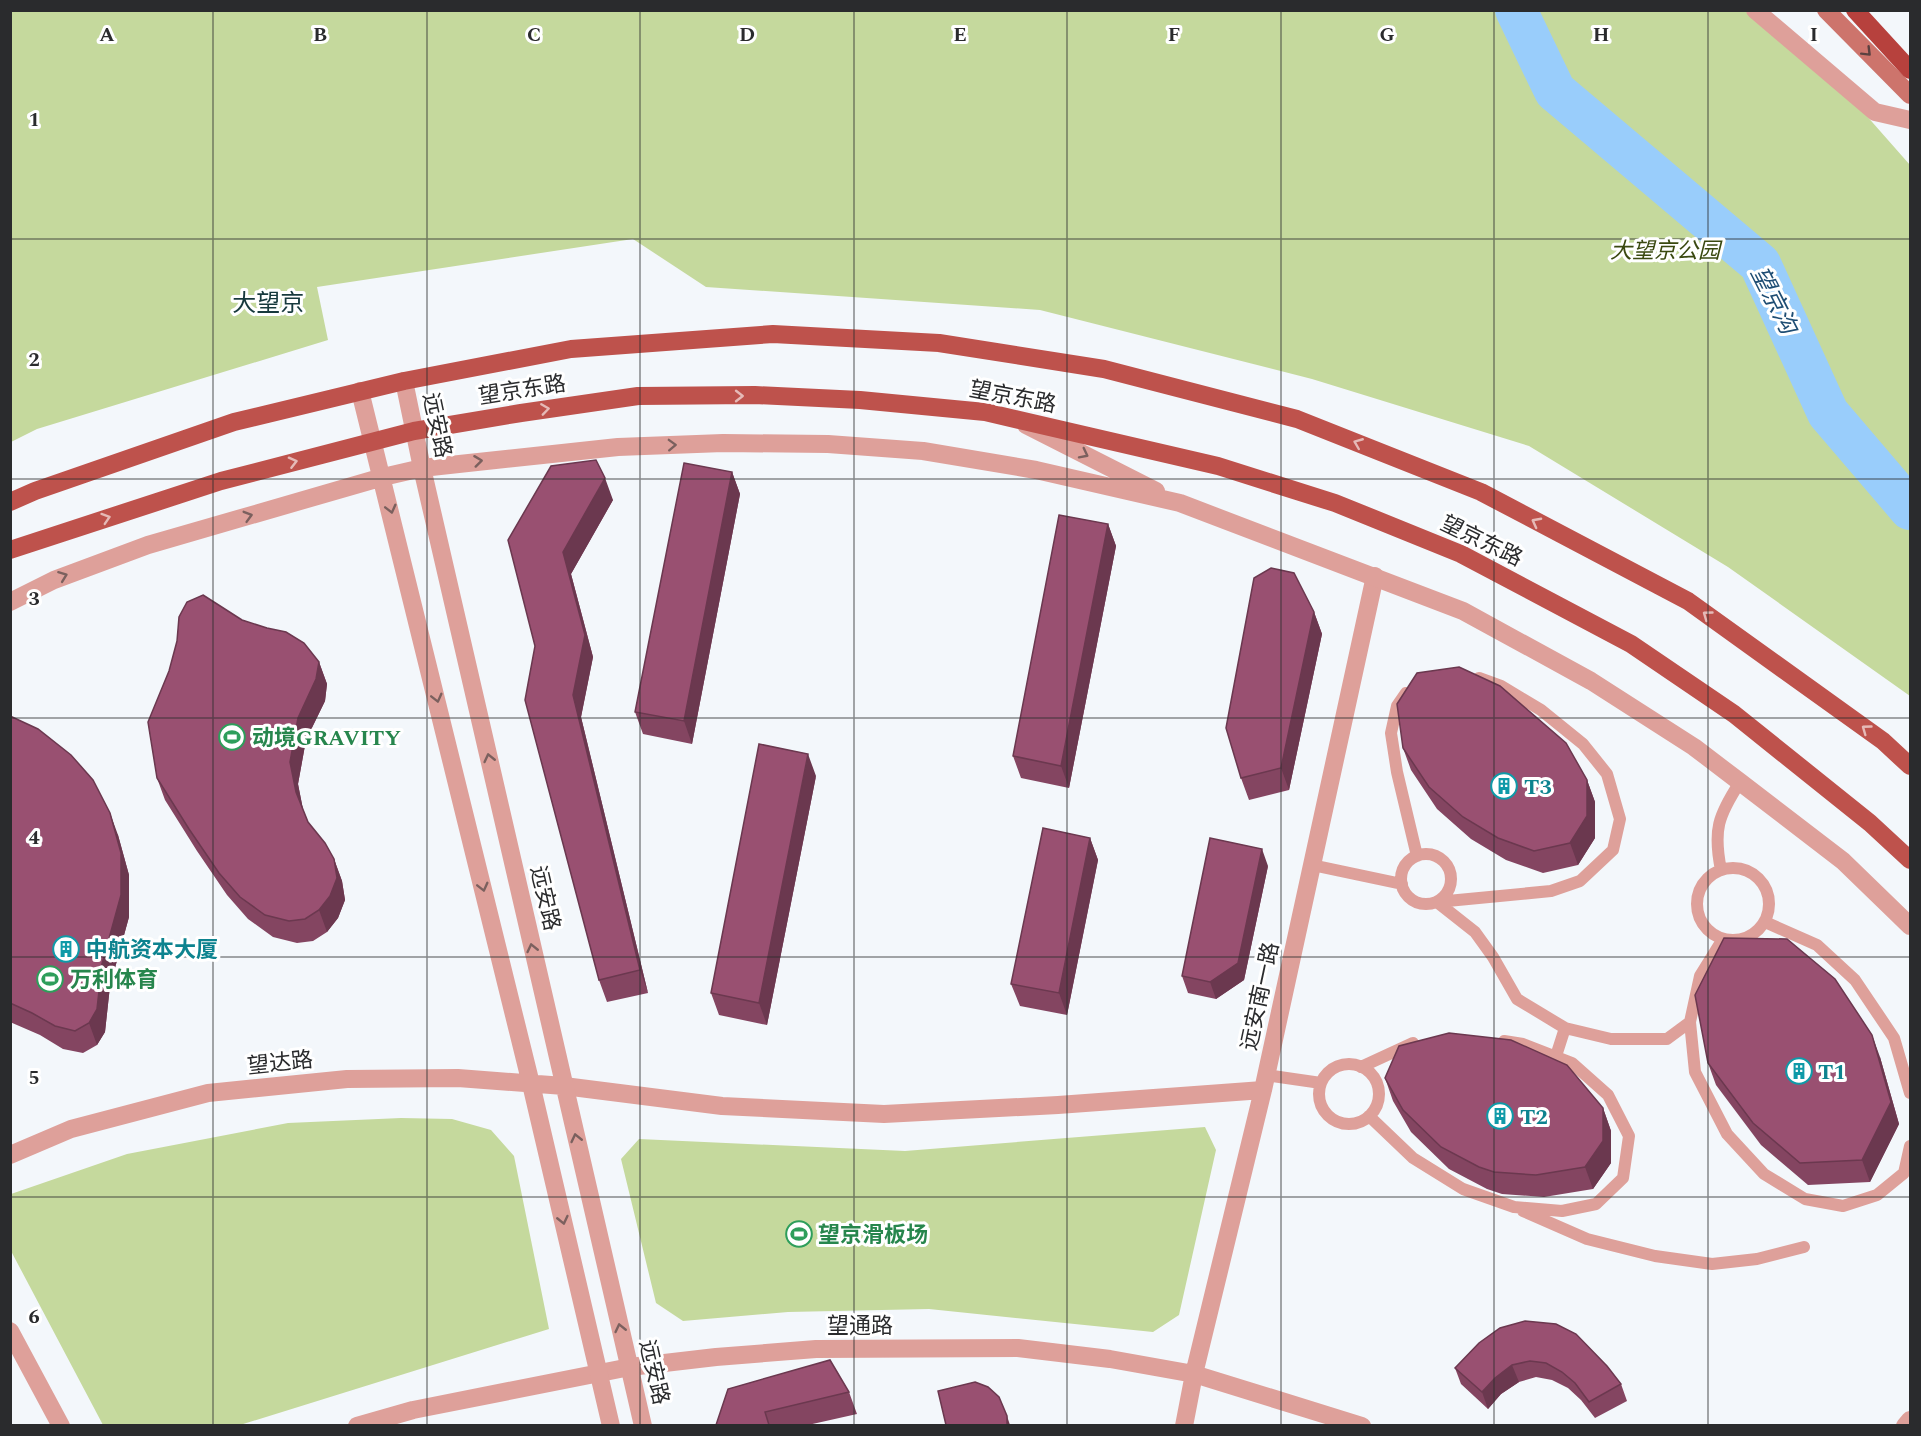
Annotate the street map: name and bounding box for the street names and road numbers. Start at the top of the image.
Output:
street label: 望京东路 [476,367,568,414]
street label: 望京东路 [966,373,1059,422]
street label: 远安路 [414,390,460,461]
street label: 望京东路 [1435,507,1528,575]
street label: 远安路 [521,862,568,934]
street label: 远安南一路 [1233,939,1288,1054]
street label: 望达路 [246,1044,315,1083]
street label: 望通路 [827,1310,893,1343]
street label: 远安路 [630,1336,677,1408]

